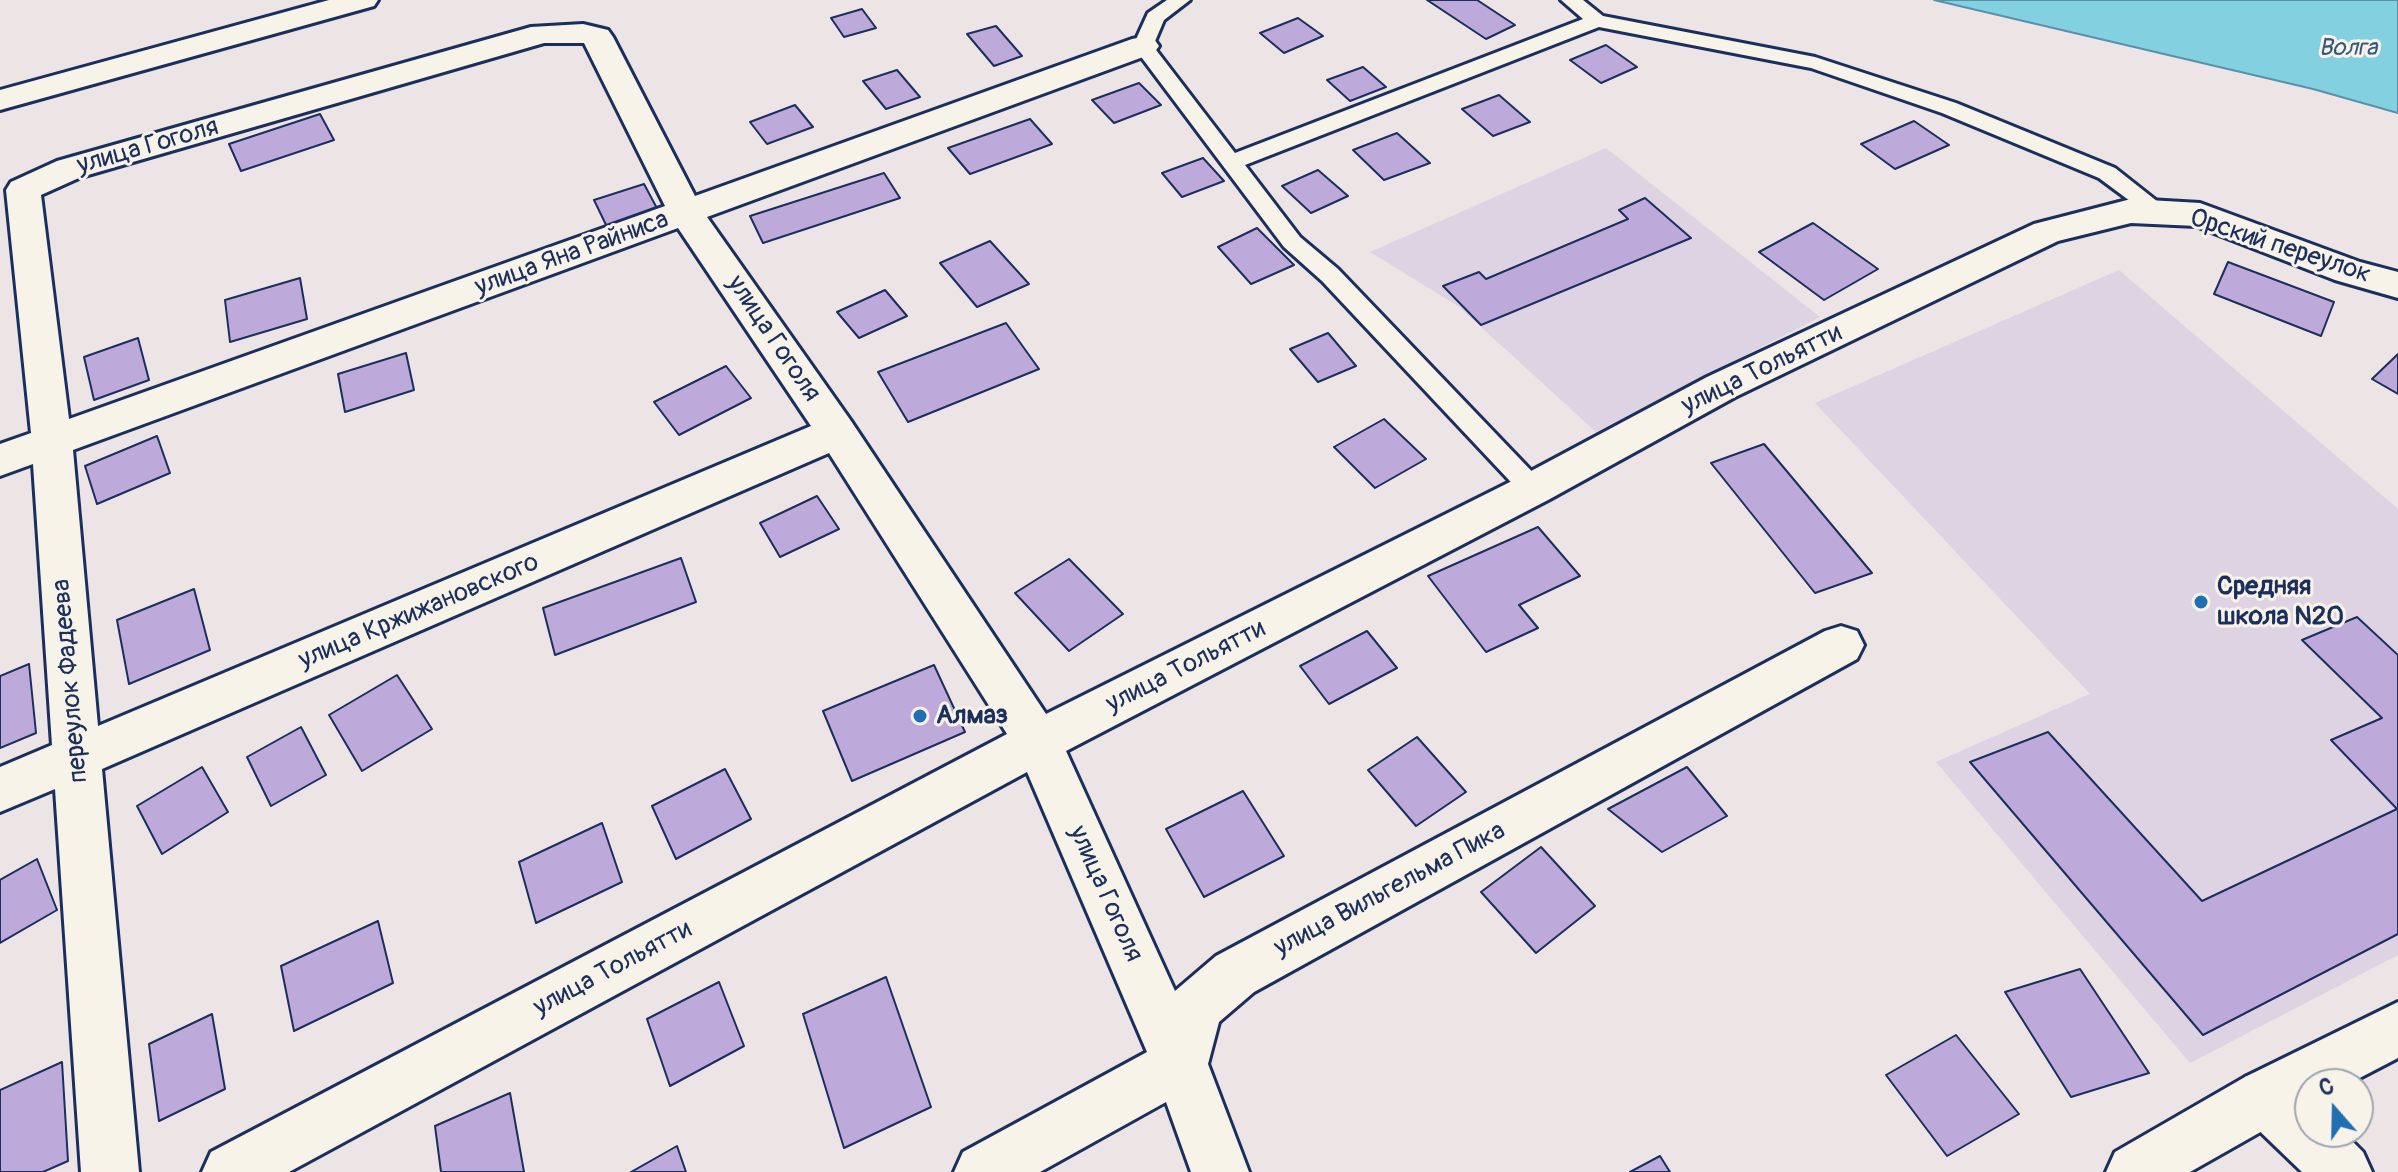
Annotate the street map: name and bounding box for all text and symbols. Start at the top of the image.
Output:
water label: Волга [2319,35,2377,63]
street label: улица Гоголя [74,112,222,182]
street label: Орский переулок [2186,203,2374,291]
street label: улица Яна Райниса [471,205,673,303]
street label: улица Гоголя [719,270,827,408]
street label: улица Тольятти [1677,318,1847,422]
street label: улица Кржижановского [294,547,544,677]
place label: Средняя школа N20 [2217,571,2344,632]
street label: переулок Фадеева [47,578,95,784]
marker: Средняя школа N20 [2192,593,2210,611]
street label: улица Тольятти [1101,614,1271,720]
place label: Алмаз [936,700,1008,732]
marker: Алмаз [911,707,929,725]
street label: улица Вильгельма Пика [1269,816,1511,964]
street label: улица Гоголя [1061,821,1149,967]
street label: улица Тольятти [529,914,697,1024]
north arrow [2294,1068,2374,1148]
text: С [2315,1072,2338,1103]

